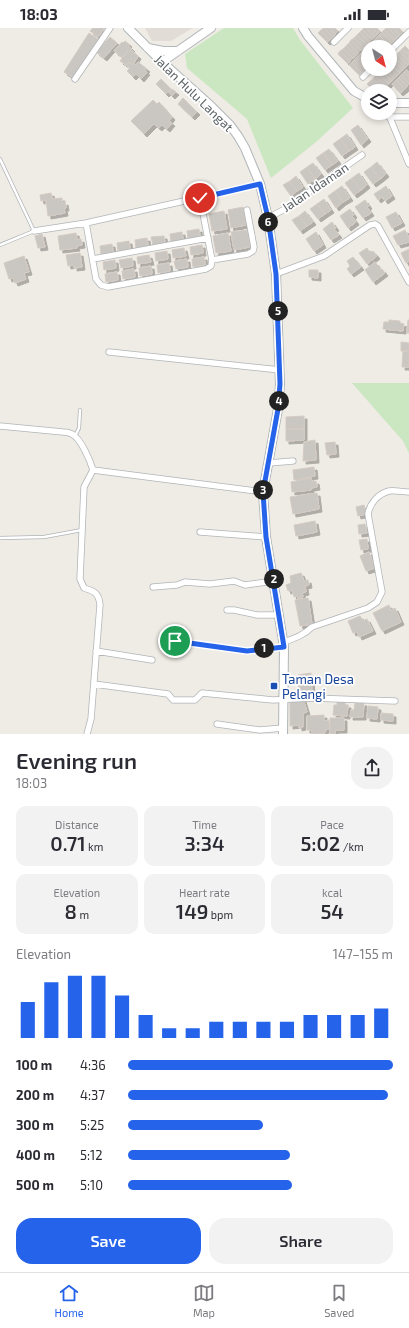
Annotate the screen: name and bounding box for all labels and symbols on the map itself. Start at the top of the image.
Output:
north arrow [361,40,397,76]
street label: Jalan Hulu Langat [151,51,237,135]
street label: Jalan Idaman [279,159,351,215]
pin [183,181,217,215]
pin: 6 [258,212,278,232]
pin: 5 [268,301,288,321]
pin: 4 [269,391,289,411]
pin: 3 [253,480,273,500]
pin: 2 [264,569,284,589]
pin [158,624,192,658]
pin: 1 [254,638,274,658]
place label: Taman Desa Pelangi [282,671,354,702]
marker: Taman Desa Pelangi [269,681,279,691]

